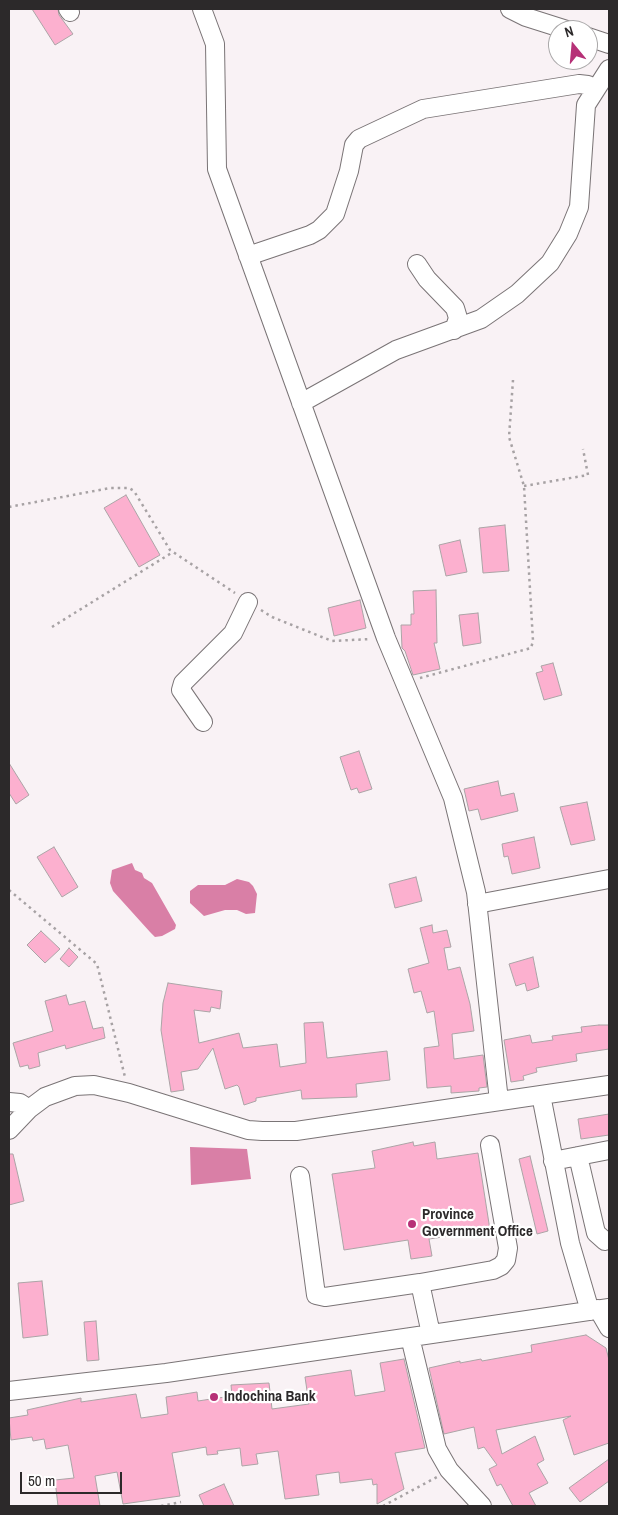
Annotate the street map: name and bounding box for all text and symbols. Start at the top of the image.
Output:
north arrow [548,20,598,70]
text: N [562,22,575,41]
place label: Province Government Office [422,1206,533,1241]
marker: Province Government Office [406,1218,418,1230]
place label: Indochina Bank [224,1388,316,1406]
marker: Indochina Bank [208,1391,220,1403]
scale bar [22,1462,125,1494]
text: 50 m [28,1470,55,1491]

